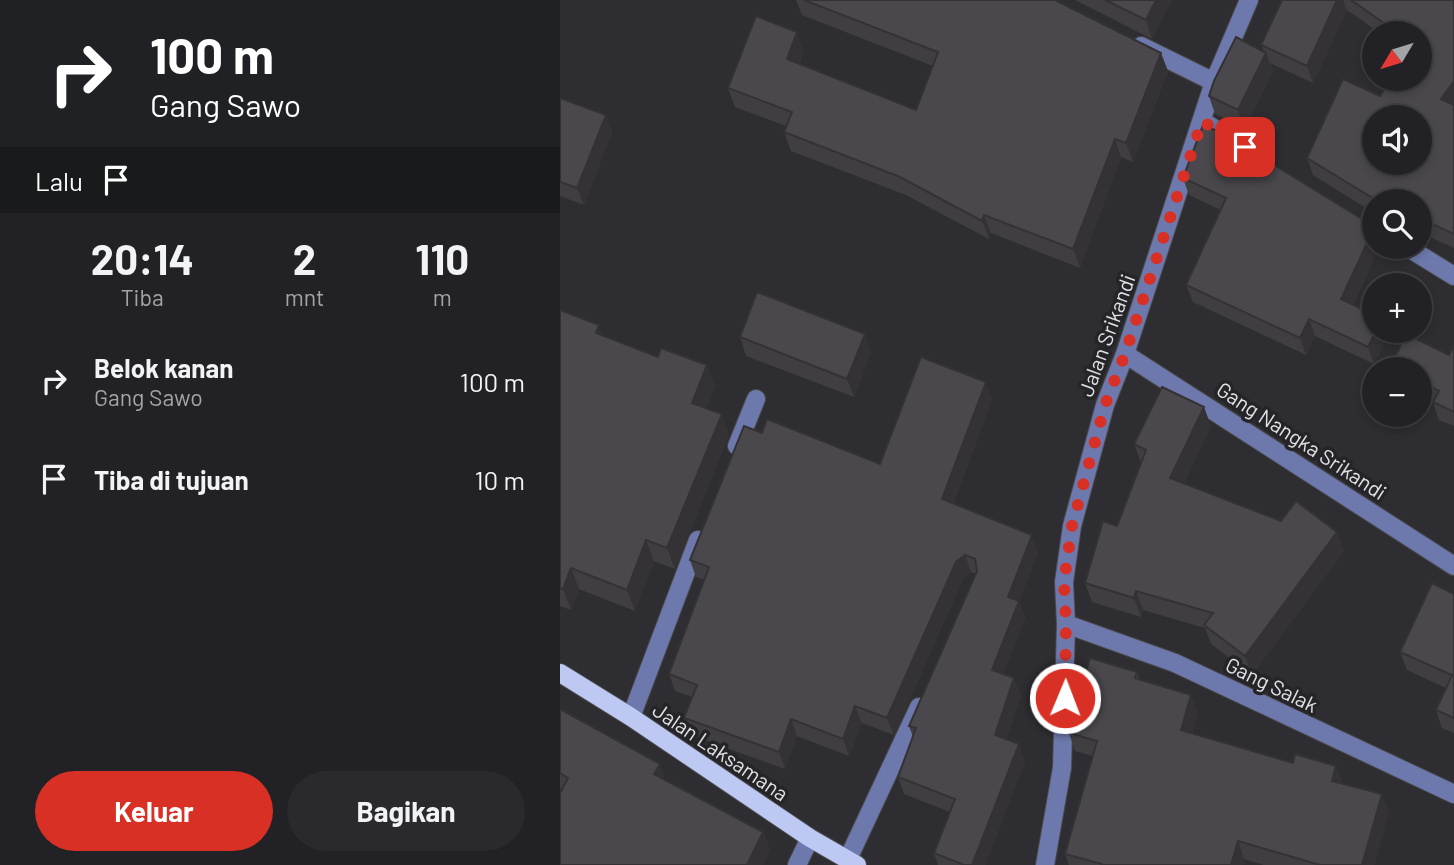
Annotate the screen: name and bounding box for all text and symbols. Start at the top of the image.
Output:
north arrow [1362,21,1432,91]
map controls [1362,21,1432,427]
text: 100 m [150,25,274,84]
icon: right [35,28,126,119]
text: Gang Sawo [150,85,301,123]
button: sound [1362,105,1432,175]
pin [1215,117,1275,177]
icon: arrive [1226,128,1264,166]
icon: arrive [97,161,135,199]
text: Lalu [35,165,83,196]
button: search [1362,189,1432,259]
text: 20:14 [91,233,194,283]
text: 2 [293,233,316,283]
text: 110 [415,233,469,283]
street label: Jalan Srikandi [1072,270,1140,400]
button: + [1362,273,1432,343]
text: Tiba [121,283,164,311]
text: mnt [285,283,324,311]
text: m [433,283,452,311]
text: Belok kanan [94,352,233,383]
button: − [1362,357,1432,427]
icon: right [35,362,73,400]
text: 100 m [460,366,525,397]
street label: Gang Nangka Srikandi [1212,376,1392,504]
text: Gang Sawo [94,383,203,411]
icon: arrive [35,460,73,498]
text: Tiba di tujuan [94,464,249,495]
text: 10 m [475,464,525,495]
street label: Gang Salak [1222,651,1322,717]
position arrow [1028,661,1102,735]
street label: Jalan Laksamana [649,696,793,806]
button: Keluar [35,771,273,851]
button: Bagikan [287,771,525,851]

